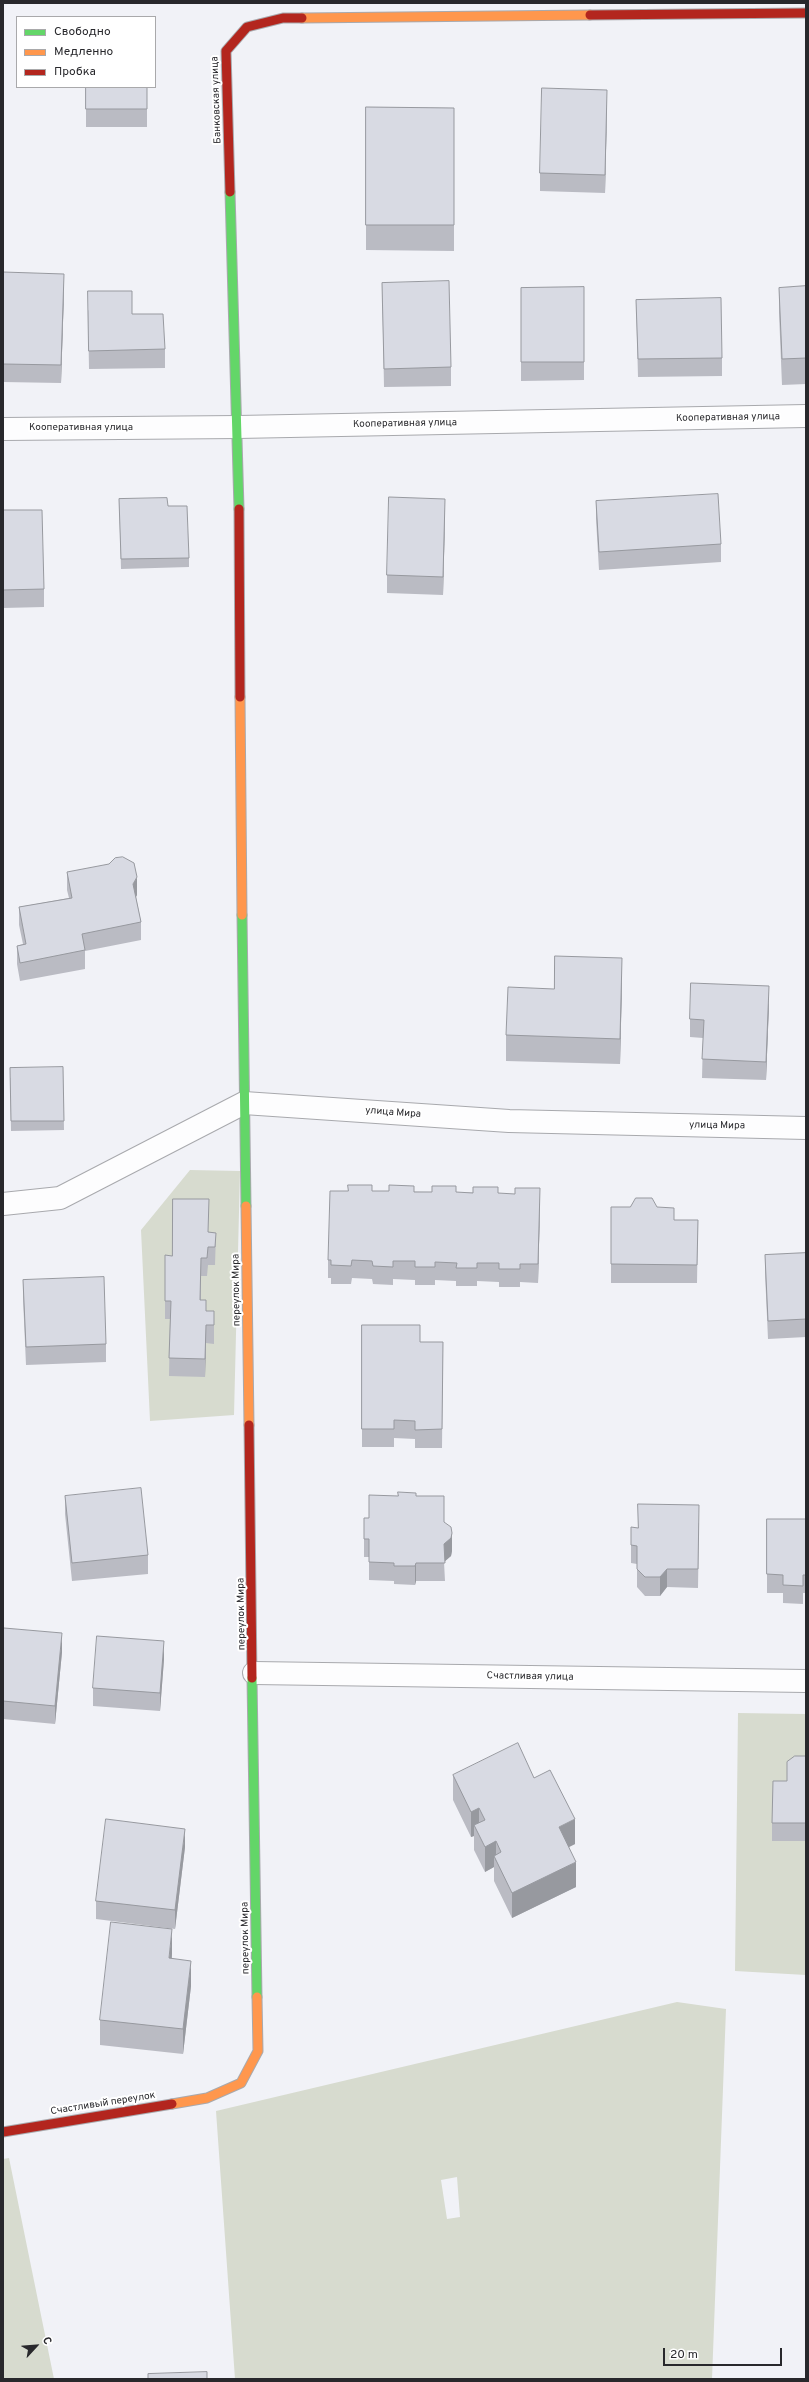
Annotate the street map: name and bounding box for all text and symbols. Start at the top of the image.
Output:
legend [16,16,156,88]
text: Свободно [54,24,111,40]
text: Медленно [54,44,113,60]
street label: Банковская улица [209,56,225,144]
text: Пробка [54,64,96,80]
street label: Кооперативная улица [676,411,780,425]
street label: Кооперативная улица [353,417,457,431]
street label: Кооперативная улица [29,422,133,434]
street label: улица Мира [365,1105,421,1121]
street label: улица Мира [689,1120,745,1132]
street label: переулок Мира [230,1254,244,1326]
street label: переулок Мира [235,1578,249,1650]
street label: Счастливая улица [486,1670,574,1684]
street label: переулок Мира [239,1902,253,1974]
street label: Счастливый переулок [50,2090,156,2118]
north arrow [16,2326,56,2366]
text: С [39,2335,55,2347]
scale bar [665,2340,784,2366]
text: 20 m [670,2347,698,2363]

